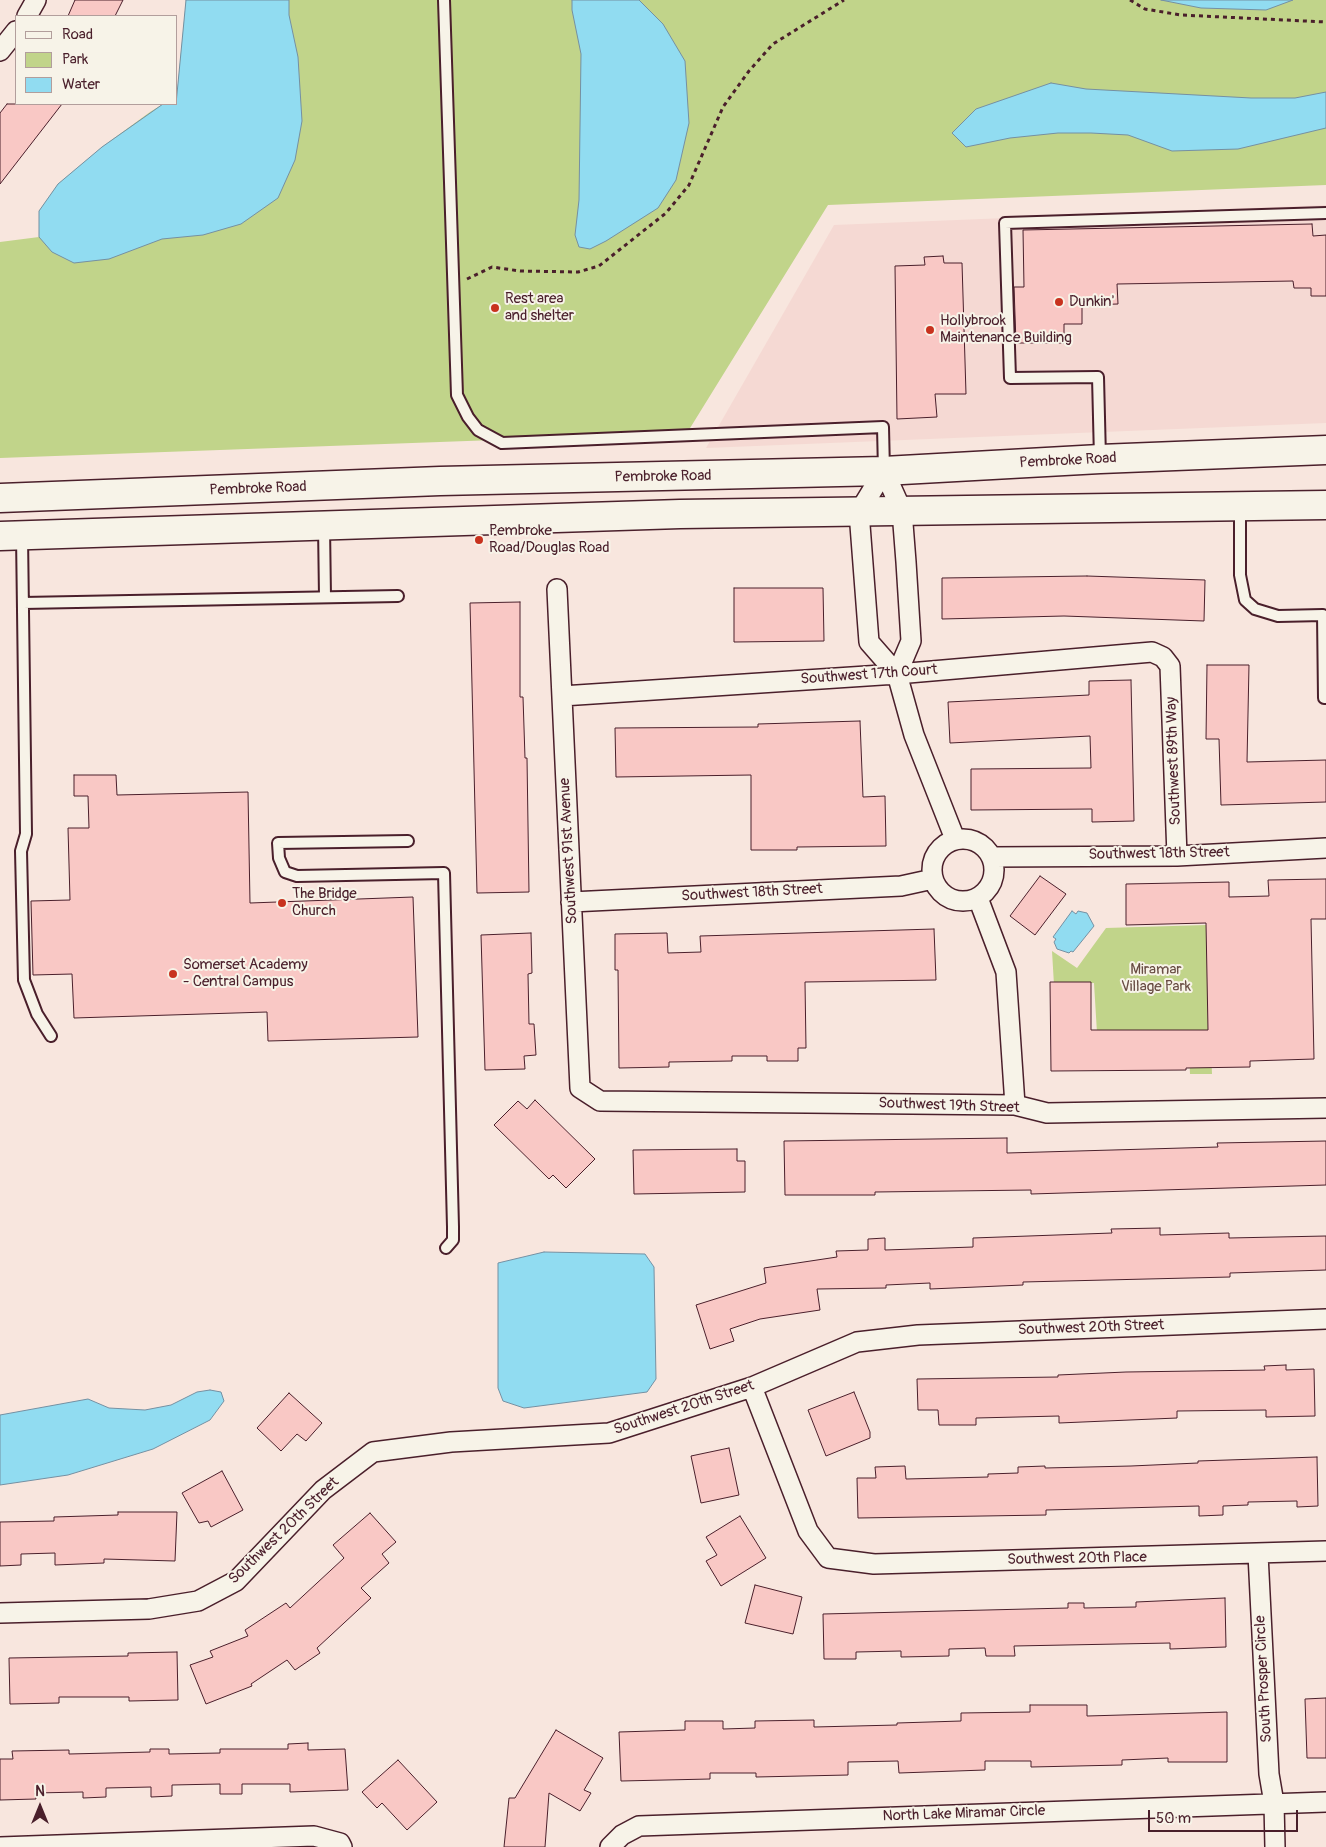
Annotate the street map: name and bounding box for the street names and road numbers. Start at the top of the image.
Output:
street label: Pembroke Road [1019,449,1117,473]
street label: Pembroke Road [614,467,712,487]
street label: Pembroke Road [209,478,307,500]
street label: Southwest 17th Court [800,661,938,689]
street label: Southwest 89th Way [1163,696,1185,826]
street label: Southwest 91st Avenue [556,777,582,925]
street label: Southwest 18th Street [1088,844,1230,864]
street label: Southwest 18th Street [681,880,823,906]
street label: Southwest 19th Street [878,1095,1020,1117]
street label: Southwest 20th Street [1017,1316,1165,1340]
street label: Southwest 20th Street [612,1377,756,1439]
street label: Southwest 20th Street [225,1474,343,1588]
street label: Southwest 20th Place [1007,1549,1147,1569]
street label: South Prosper Circle [1252,1615,1276,1743]
street label: North Lake Miramar Circle [882,1802,1046,1826]

